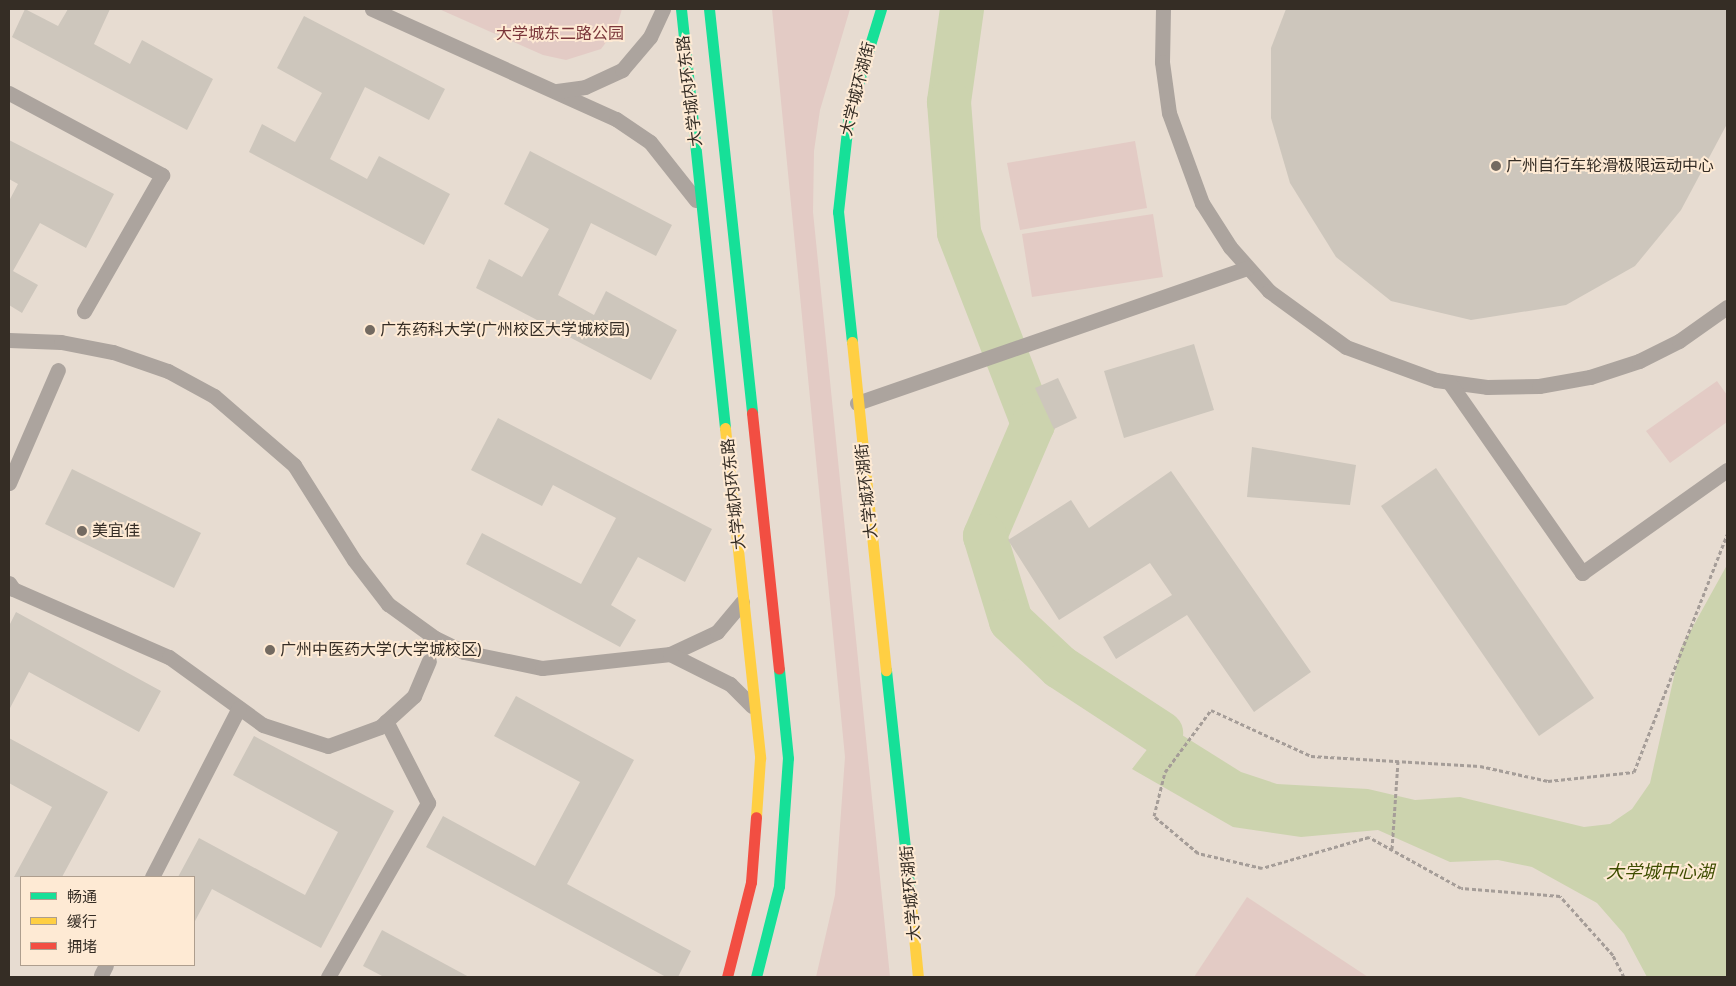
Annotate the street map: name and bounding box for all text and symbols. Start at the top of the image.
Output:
park label: 大学城东二路公园 [496,24,624,44]
street label: 大学城内环东路 [674,34,706,148]
street label: 大学城环湖街 [837,40,879,138]
place label: 广州自行车轮滑极限运动中心 [1506,156,1714,176]
marker: 广州自行车轮滑极限运动中心 [1490,160,1502,172]
place label: 广东药科大学(广州校区大学城校园) [380,320,630,340]
marker: 广东药科大学(广州校区大学城校园) [364,324,376,336]
street label: 大学城内环东路 [719,437,749,551]
street label: 大学城环湖街 [852,442,882,540]
place label: 美宜佳 [92,521,140,541]
marker: 美宜佳 [76,525,88,537]
place label: 广州中医药大学(大学城校区) [280,640,482,660]
marker: 广州中医药大学(大学城校区) [264,644,276,656]
street label: 大学城环湖街 [897,844,925,942]
water label: 大学城中心湖 [1606,861,1714,883]
legend [20,876,195,966]
text: 畅通 [67,888,97,906]
text: 缓行 [67,913,97,931]
text: 拥堵 [67,938,97,956]

